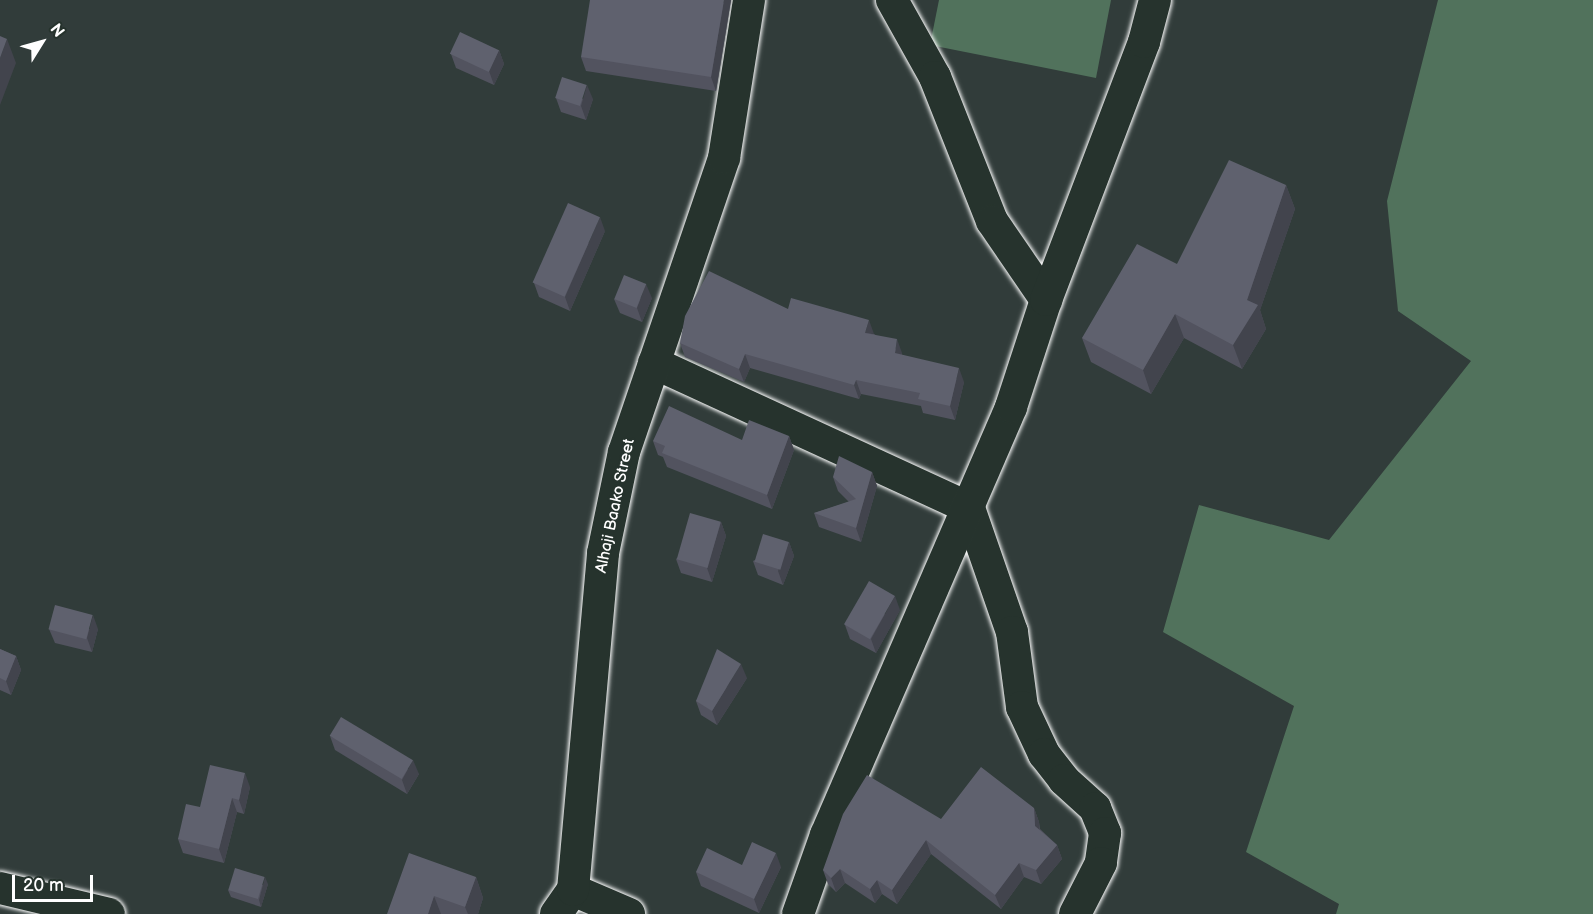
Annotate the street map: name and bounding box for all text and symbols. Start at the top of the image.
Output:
north arrow [12,12,72,72]
text: N [46,20,68,41]
street label: Alhaji Baako Street [592,437,640,575]
scale bar [15,863,96,901]
text: 20 m [23,875,64,896]

